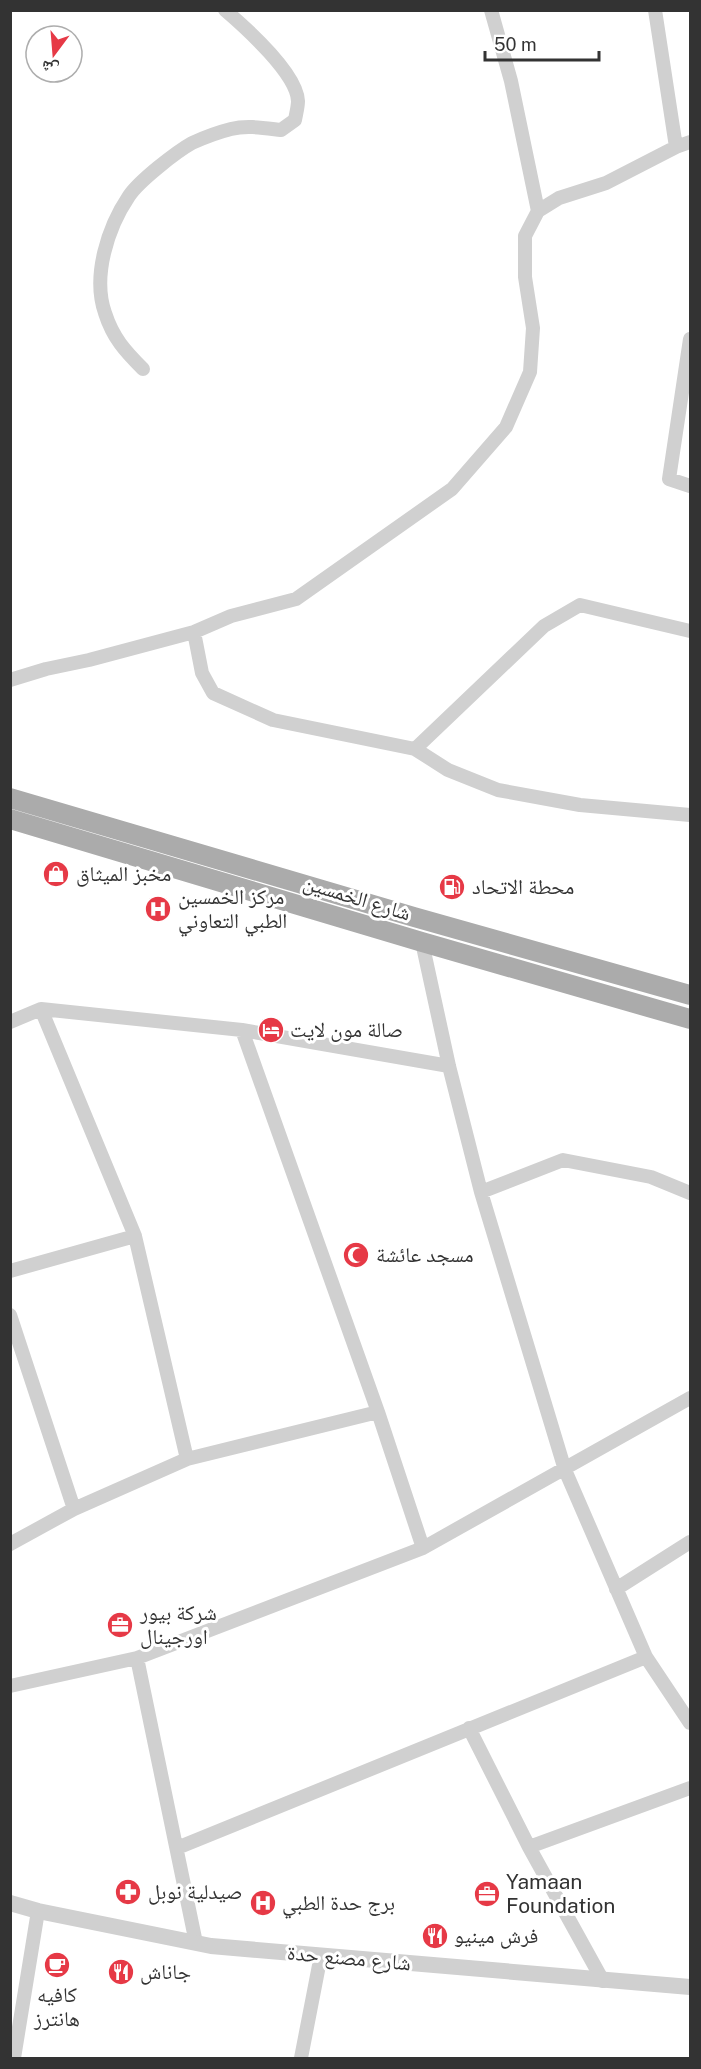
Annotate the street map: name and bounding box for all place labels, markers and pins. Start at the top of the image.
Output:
shop icon: مخبز الميثاق [41,859,71,889]
place label: مخبز الميثاق [76,861,171,887]
fuel station icon: محطة الاتحاد [437,872,467,902]
place label: محطة الاتحاد [472,874,574,899]
place label: مركز الخمسين الطبي التعاوني [178,884,287,937]
hospital icon: مركز الخمسين الطبي التعاوني [143,894,173,924]
hotel icon: صالة مون لايت [256,1015,286,1045]
place label: صالة مون لايت [290,1017,403,1042]
mosque icon: مسجد عائشة [341,1240,371,1270]
place label: مسجد عائشة [376,1242,474,1267]
place label: شركة بيور اورجينال [139,1600,217,1649]
office icon: شركة بيور اورجينال [105,1610,135,1640]
place label: Yamaan Foundation [506,1869,616,1918]
pharmacy icon: صيدلية نوبل [113,1877,143,1907]
place label: صيدلية نوبل [148,1879,242,1905]
office icon: Yamaan Foundation [472,1879,502,1909]
hospital icon: برج حدة الطبي [248,1888,278,1918]
place label: برج حدة الطبي [282,1890,395,1919]
restaurant icon: فرش مينيو [420,1921,450,1951]
place label: فرش مينيو [454,1923,538,1949]
cafe icon: كافيه هانترز [42,1950,72,1980]
restaurant icon: جاناش [106,1957,136,1987]
place label: جاناش [140,1959,191,1985]
place label: كافيه هانترز [33,1982,80,2031]

